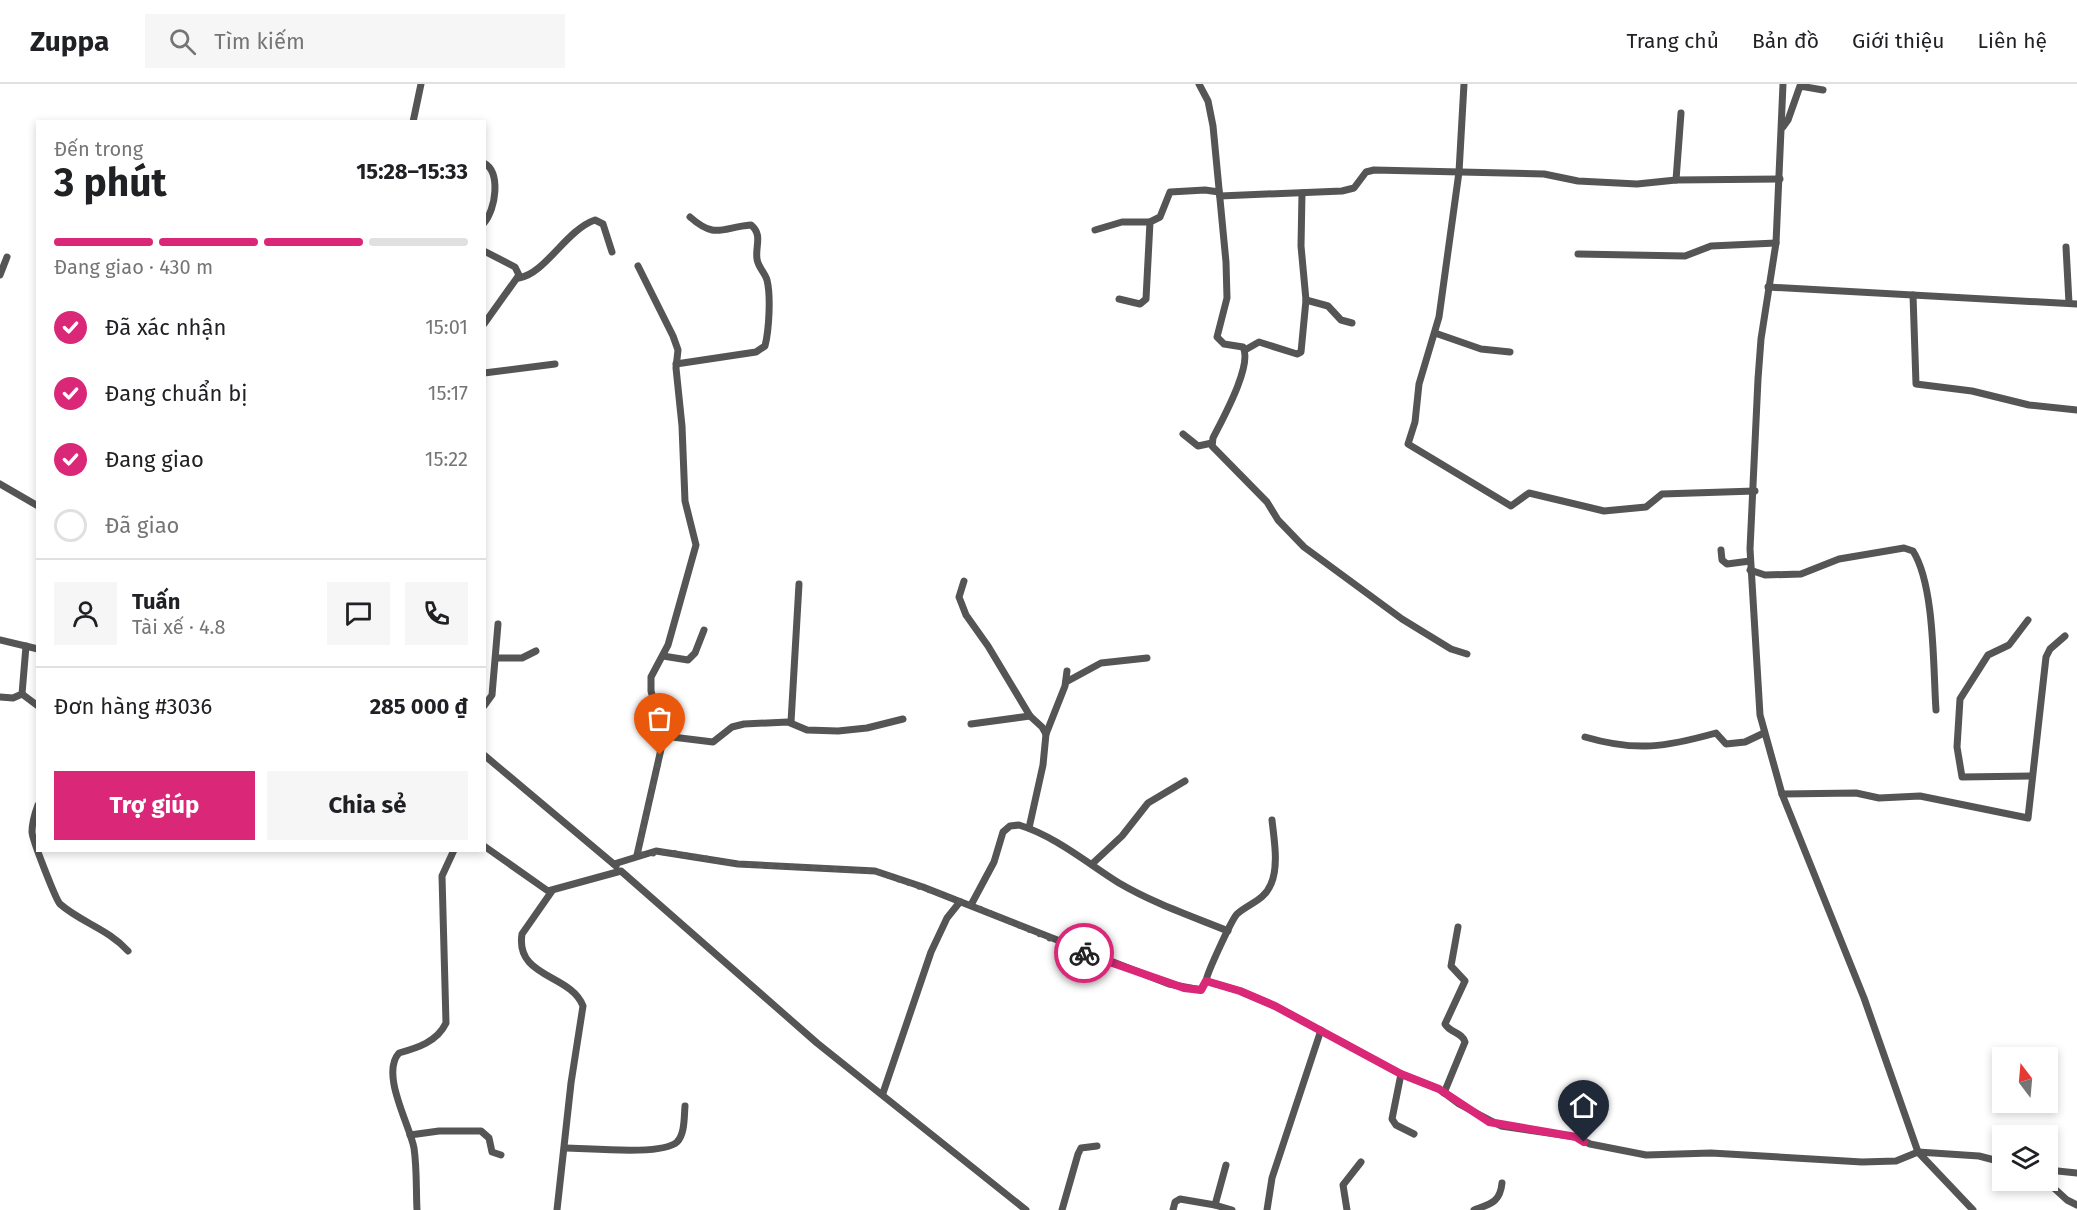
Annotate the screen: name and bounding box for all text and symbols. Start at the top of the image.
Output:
search box [145,14,565,68]
text: Zuppa [30,25,109,58]
icon: search [166,25,199,58]
text: Tìm kiếm [214,28,305,55]
text: Trang chủ [1627,28,1719,54]
text: Bản đồ [1752,28,1819,54]
text: Giới thiệu [1852,28,1945,54]
text: Liên hệ [1978,28,2047,54]
text: Đến trong [54,137,143,161]
text: 15:28–15:33 [356,158,468,185]
text: 3 phút [54,160,167,206]
text: Đang giao · 430 m [54,255,213,279]
icon: check [54,311,87,344]
text: Đã xác nhận [105,314,226,341]
text: 15:01 [425,315,468,339]
icon: check [54,377,87,410]
text: Đang chuẩn bị [105,380,248,407]
text: 15:17 [428,381,468,405]
icon: check [54,443,87,476]
text: Đang giao [105,446,204,473]
text: 15:22 [425,447,468,471]
text: Đã giao [105,512,179,539]
button: person [54,582,117,645]
button: chat [327,582,390,645]
button: phone [405,582,468,645]
text: Tuấn [132,588,180,615]
text: Tài xế · 4.8 [132,615,225,639]
text: Đơn hàng #3036 [54,693,212,720]
text: 285 000 ₫ [370,693,468,720]
pin [634,693,685,755]
icon: bag [643,702,676,735]
button: Trợ giúp [54,771,255,840]
button: Chia sẻ [267,771,468,840]
courier [1054,923,1114,983]
icon: bike [1068,937,1101,970]
north arrow [1992,1047,2058,1113]
map controls [1992,1047,2058,1191]
pin [1558,1080,1609,1142]
icon: home [1567,1089,1600,1122]
button: layers [1992,1125,2058,1191]

